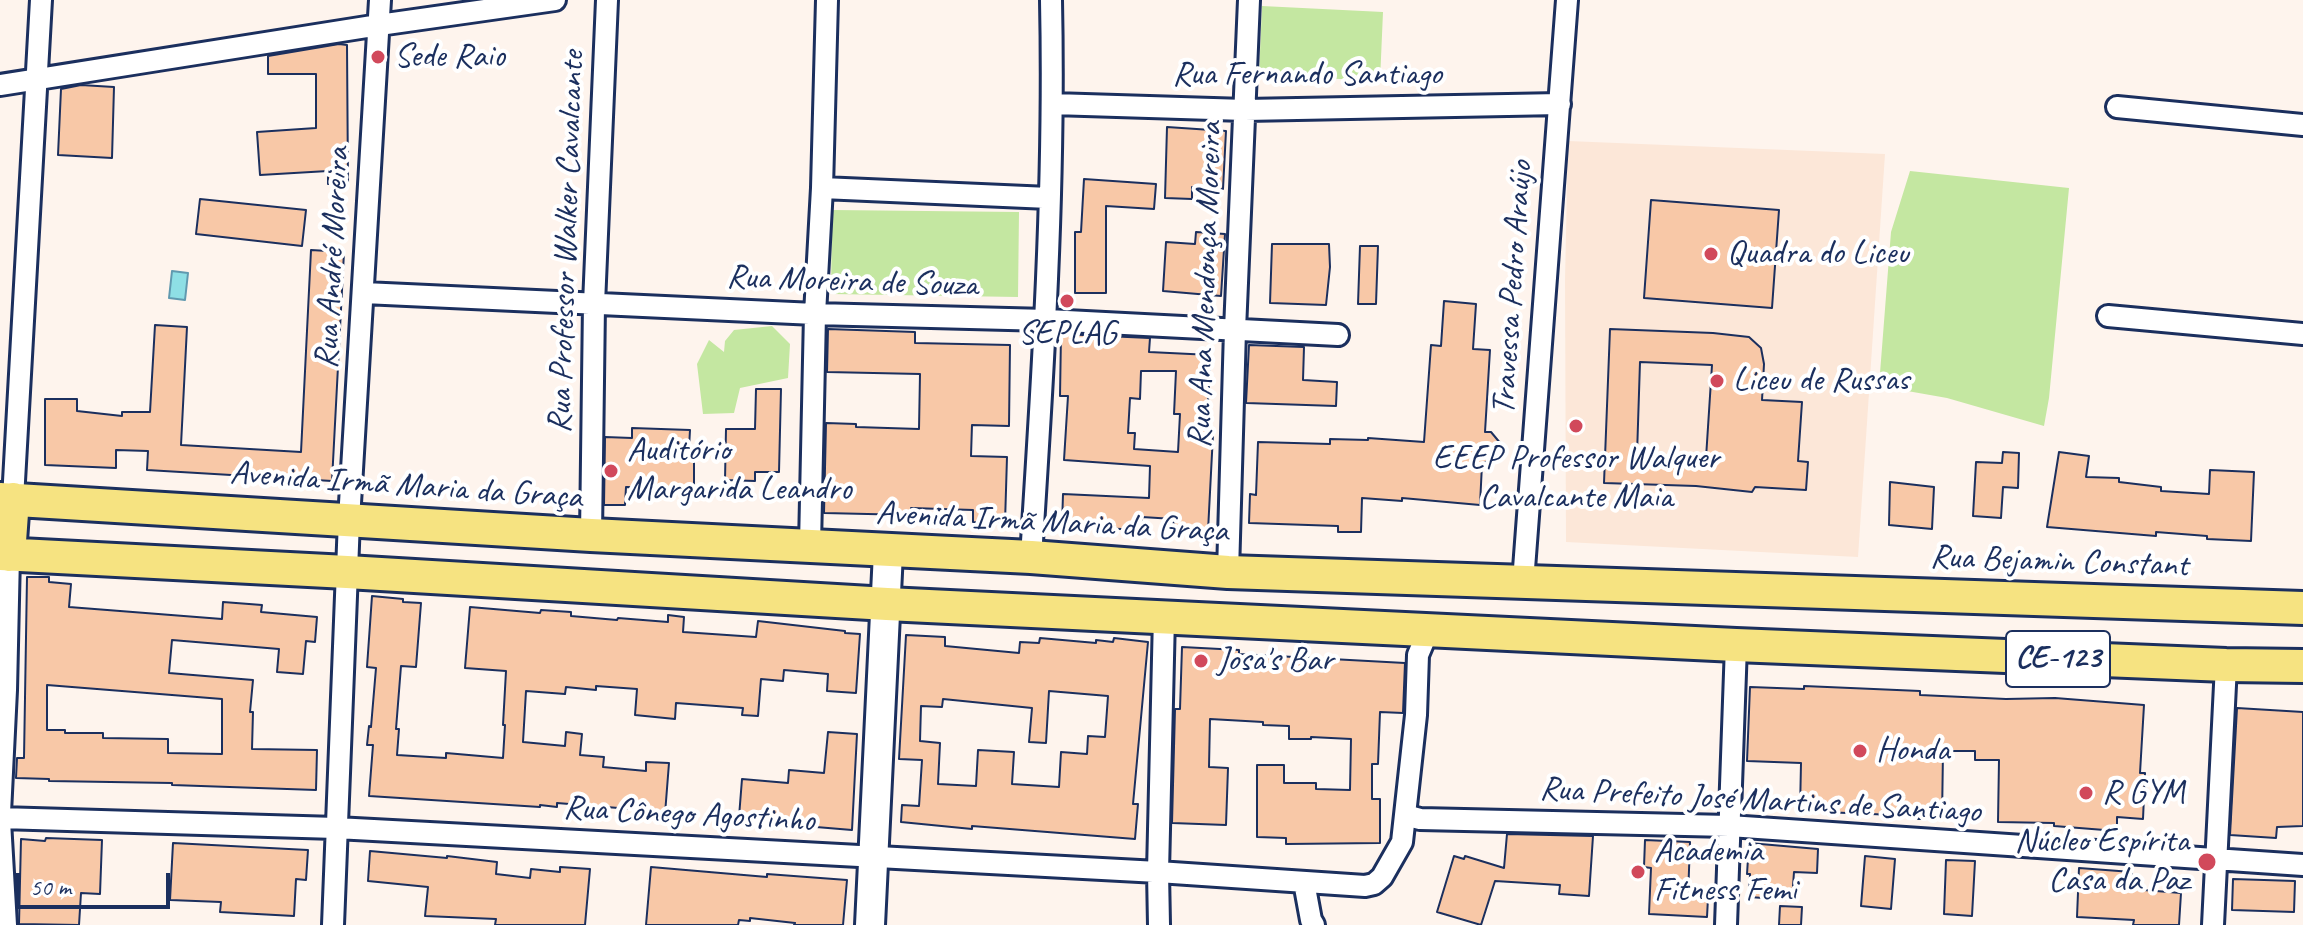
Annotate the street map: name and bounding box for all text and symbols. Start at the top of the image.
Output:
place label: Sede Raio [394,37,505,77]
marker: Sede Raio [369,48,387,66]
street label: Rua Professor Walker Cavalcante [540,50,594,434]
street label: Rua Fernando Santiago [1172,55,1442,95]
street label: Rua Ana Mendonça Moreira [1180,121,1232,449]
street label: Rua André Moreira [307,146,359,370]
street label: Travessa Pedro Araújo [1484,160,1542,416]
place label: Quadra do Liceu [1727,234,1909,274]
marker: Quadra do Liceu [1702,245,1720,263]
street label: Rua Moreira de Souza [726,257,978,307]
marker: SEPLAG [1058,292,1076,310]
place label: SEPLAG [1018,314,1116,354]
place label: Liceu de Russas [1733,361,1909,401]
marker: Liceu de Russas [1708,372,1726,390]
marker: EEEP Professor Walquer Cavalcante Maia [1567,417,1585,435]
place label: Auditório Margarida Leandro [627,431,851,510]
place label: EEEP Professor Walquer Cavalcante Maia [1433,439,1719,518]
street label: Avenida Irmã Maria da Graça [229,453,583,519]
marker: Auditório Margarida Leandro [602,462,620,480]
street label: Avenida Irmã Maria da Graça [875,493,1229,553]
street label: Rua Bejamin Constant [1929,537,2189,587]
road number: CE-123 [2006,631,2110,687]
place label: Josa's Bar [1217,641,1333,681]
marker: Josa's Bar [1192,652,1210,670]
place label: Honda [1876,731,1949,771]
marker: Honda [1851,742,1869,760]
street label: Rua Prefeito José Martins de Santiago [1539,769,1981,833]
place label: R GYM [2102,773,2185,813]
marker: R GYM [2077,784,2095,802]
street label: Rua Cônego Agostinho [562,788,816,842]
place label: Núcleo Espírita Casa da Paz [2015,822,2189,902]
place label: Academia Fitness Femi [1654,832,1797,912]
marker: Núcleo Espírita Casa da Paz [2196,851,2218,873]
scale bar [20,857,174,907]
marker: Academia Fitness Femi [1629,863,1647,881]
text: 50 m [30,872,71,902]

